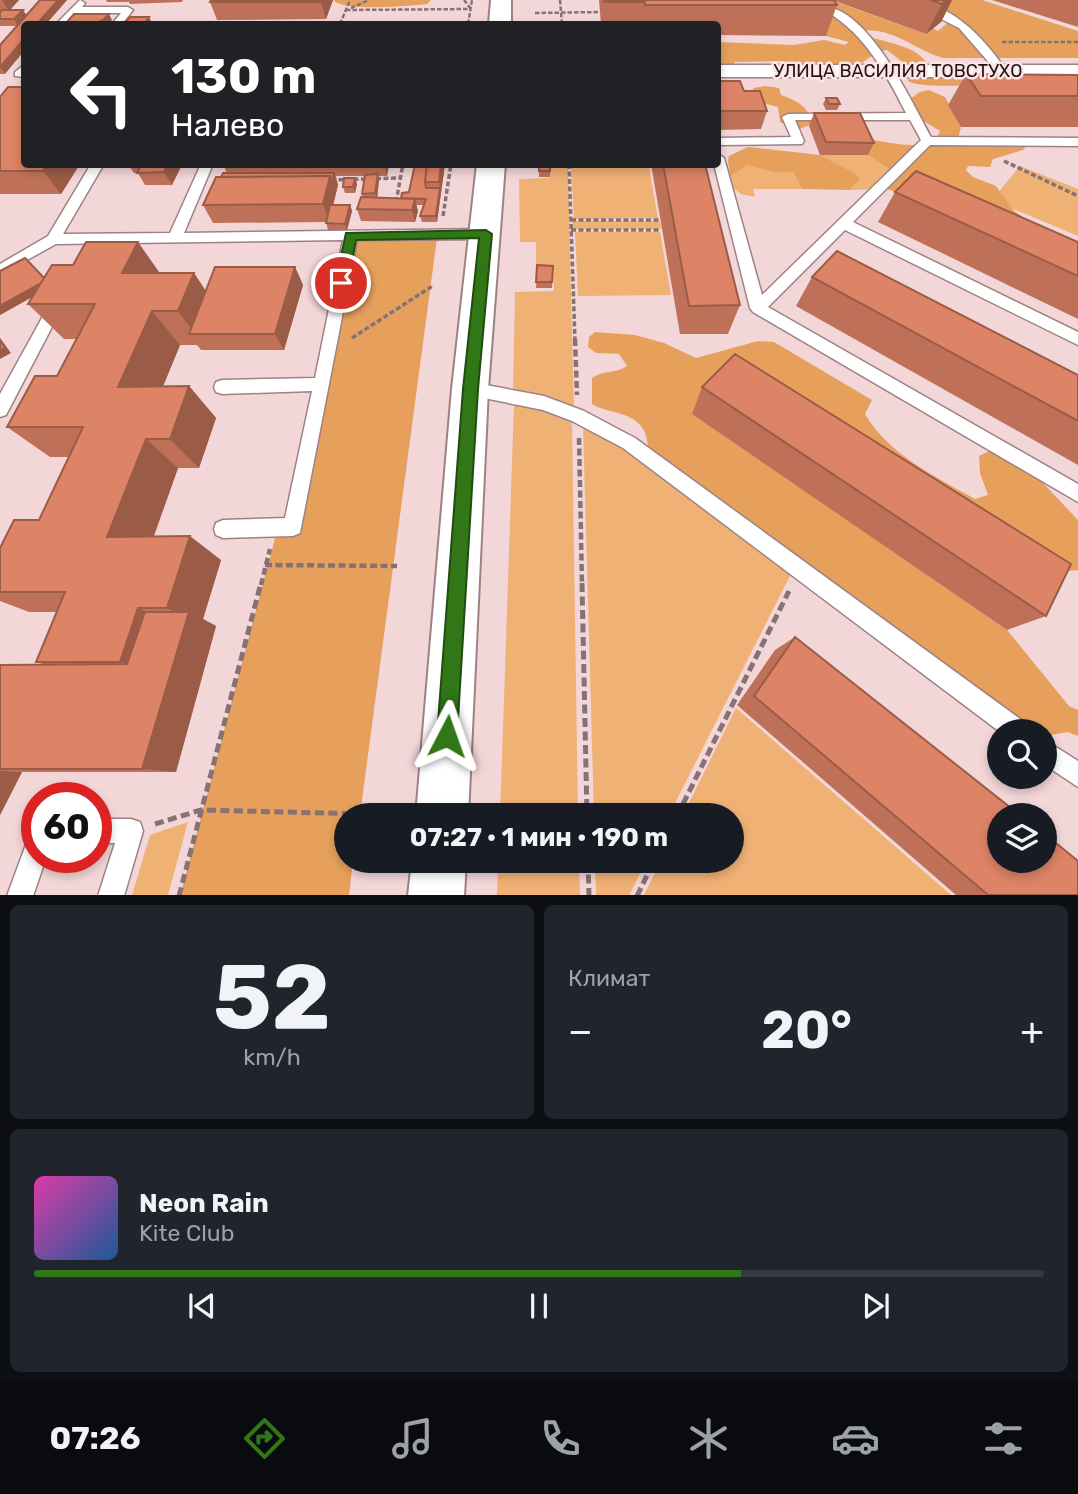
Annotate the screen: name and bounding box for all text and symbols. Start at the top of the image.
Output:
text: 130 m [171,47,316,105]
icon: left [56,49,147,140]
street label: УЛИЦА ВАСИЛИЯ ТОВСТУХО [774,60,1022,82]
text: Налево [171,106,284,144]
pin [311,253,371,313]
icon: arrive [322,264,360,302]
position arrow [410,699,484,773]
map controls [987,719,1057,873]
button: search [987,719,1057,789]
speed limit sign: 60 [21,782,112,873]
button: layers [987,803,1057,873]
text: 07:27 · 1 мин · 190 m [410,822,668,853]
text: 52 [213,943,331,1051]
text: Климат [568,964,650,992]
text: 20° [761,999,852,1061]
text: − [568,1008,593,1054]
text: + [1020,1008,1044,1054]
text: km/h [243,1043,301,1071]
text: Neon Rain [139,1188,269,1219]
text: Kite Club [139,1219,234,1247]
icon: previous [183,1287,221,1325]
icon: pause [520,1287,558,1325]
icon: next [857,1287,895,1325]
icon: directions [240,1414,289,1463]
icon: music [388,1414,437,1463]
icon: phone [536,1414,585,1463]
icon: climate [684,1414,733,1463]
icon: car [831,1414,880,1463]
icon: filters [979,1414,1028,1463]
text: 07:26 [49,1419,141,1457]

